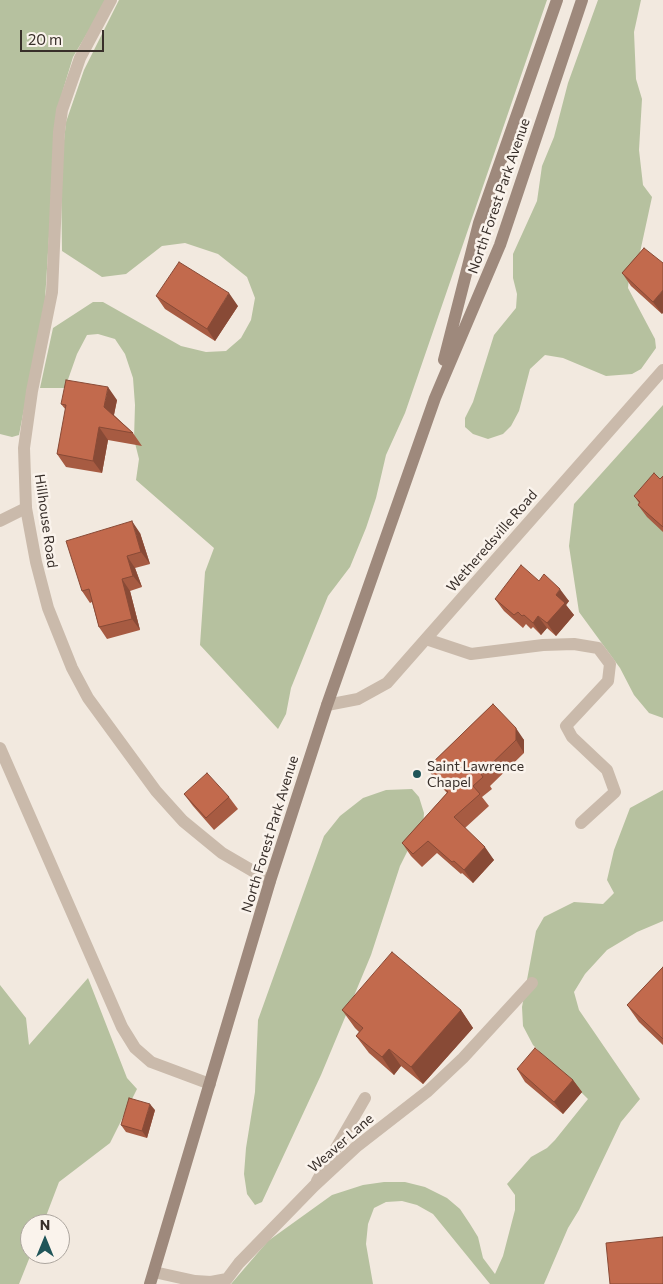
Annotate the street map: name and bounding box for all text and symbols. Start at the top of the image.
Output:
scale bar [22,20,106,52]
text: 20 m [28,30,62,48]
street label: North Forest Park Avenue [464,116,534,276]
street label: Hillhouse Road [31,473,61,569]
street label: Wetheredsville Road [443,487,541,595]
street label: North Forest Park Avenue [238,754,302,914]
place label: Saint Lawrence Chapel [427,758,524,790]
marker: Saint Lawrence Chapel [411,768,423,780]
street label: Weaver Lane [305,1110,377,1176]
north arrow [20,1214,70,1264]
text: N [40,1216,50,1233]

